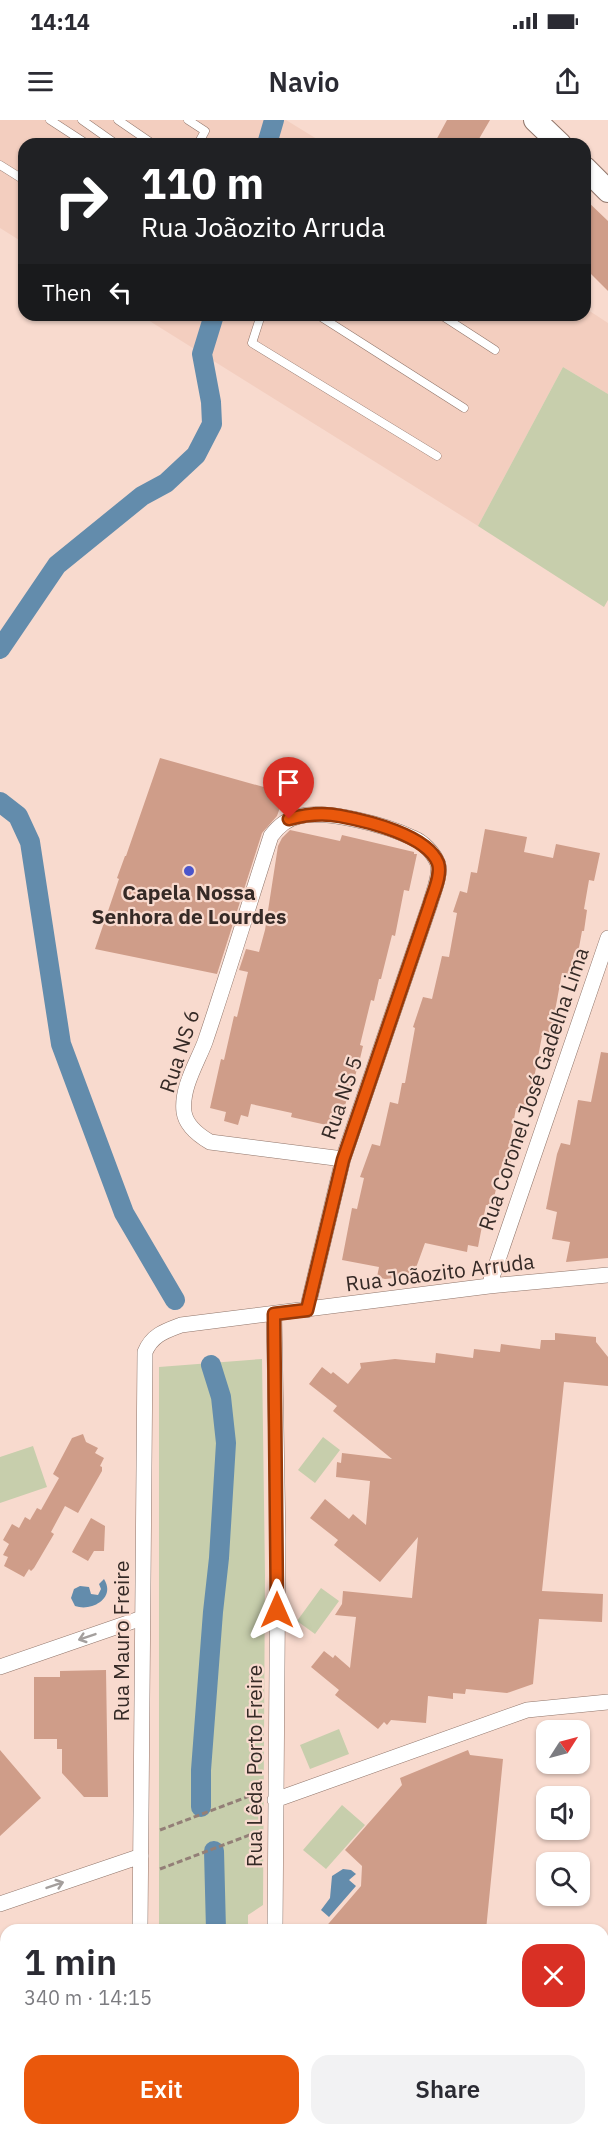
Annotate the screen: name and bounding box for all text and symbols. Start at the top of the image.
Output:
text: 14:14 [30,7,90,36]
text: Navio [268,64,340,99]
icon: menu [24,65,57,98]
icon: share [551,65,584,98]
text: 110 m [141,156,264,211]
icon: right [42,162,120,240]
text: Rua Joãozito Arruda [141,209,385,244]
icon: left [104,276,137,309]
text: Then [42,278,92,307]
pin [263,757,314,819]
icon: arrive [272,766,305,799]
marker: Capela Nossa Senhora de Lourdes [182,864,196,878]
place label: Capela Nossa Senhora de Lourdes [91,878,287,930]
street label: Rua Coronel José Gadelha Lima [471,943,595,1234]
street label: Rua NS 6 [152,1005,206,1096]
street label: Rua NS 5 [314,1052,368,1143]
street label: Rua Joãozito Arruda [344,1247,536,1297]
street label: Rua Mauro Freire [107,1561,135,1721]
position arrow [245,1578,309,1642]
one-way arrow [78,1633,97,1644]
street label: Rua Lêda Porto Freire [240,1665,268,1867]
north arrow [536,1720,590,1774]
map controls [536,1720,590,1906]
button: sound [536,1786,590,1840]
button: search [536,1852,590,1906]
one-way arrow [45,1879,64,1890]
text: 1 min [24,1938,117,1985]
button: close [522,1944,585,2007]
text: 340 m · 14:15 [24,1984,152,2011]
button: Exit [24,2055,299,2124]
button: Share [311,2055,585,2124]

